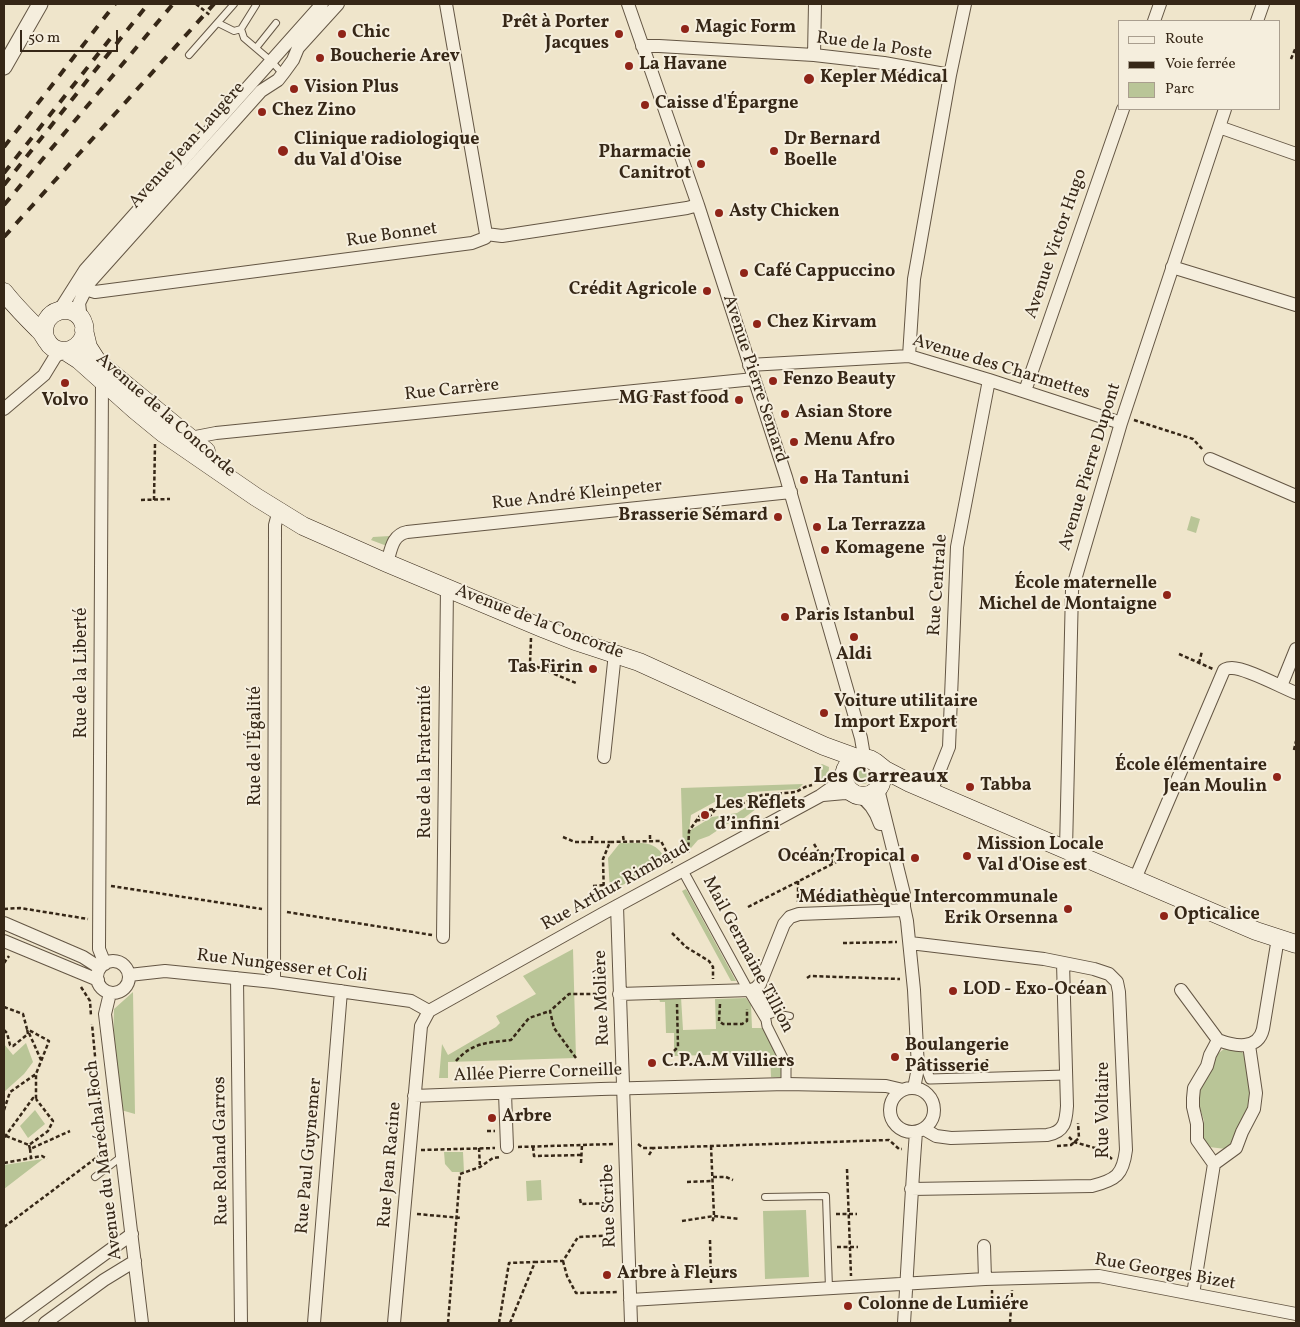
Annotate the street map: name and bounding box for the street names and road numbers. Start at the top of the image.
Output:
street label: Rue de la Poste [815,28,933,66]
street label: Avenue Jean Laugère [125,78,251,214]
street label: Avenue Victor Hugo [1021,166,1093,322]
street label: Rue Bonnet [345,219,439,253]
street label: Avenue Pierre Semard [717,292,791,466]
street label: Avenue des Charmettes [910,331,1092,405]
street label: Avenue de la Concorde [91,349,239,483]
street label: Rue Carrère [404,375,500,407]
street label: Avenue Pierre Dupont [1055,380,1127,554]
street label: Rue André Kleinpeter [491,476,663,516]
street label: Rue Centrale [925,533,953,637]
street label: Avenue de la Concorde [452,581,626,665]
street label: Rue de la Liberté [72,608,94,738]
street label: Rue de la Fraternité [416,685,438,839]
street label: Rue de l'Égalité [246,686,268,806]
street label: Rue Arthur Rimbaud [538,837,694,937]
street label: Mail Germaine Tillion [697,873,797,1037]
street label: Rue Nungesser et Coli [195,946,369,988]
street label: Rue Molière [591,950,615,1046]
street label: Avenue du Maréchal Foch [82,1059,128,1261]
street label: Allée Pierre Corneille [453,1060,623,1088]
street label: Rue Voltaire [1094,1062,1116,1158]
street label: Rue Roland Garros [210,1076,234,1226]
street label: Rue Paul Guynemer [292,1077,328,1235]
street label: Rue Jean Racine [375,1101,407,1229]
street label: Rue Scribe [598,1164,622,1248]
street label: Rue Georges Bizet [1093,1250,1237,1296]

